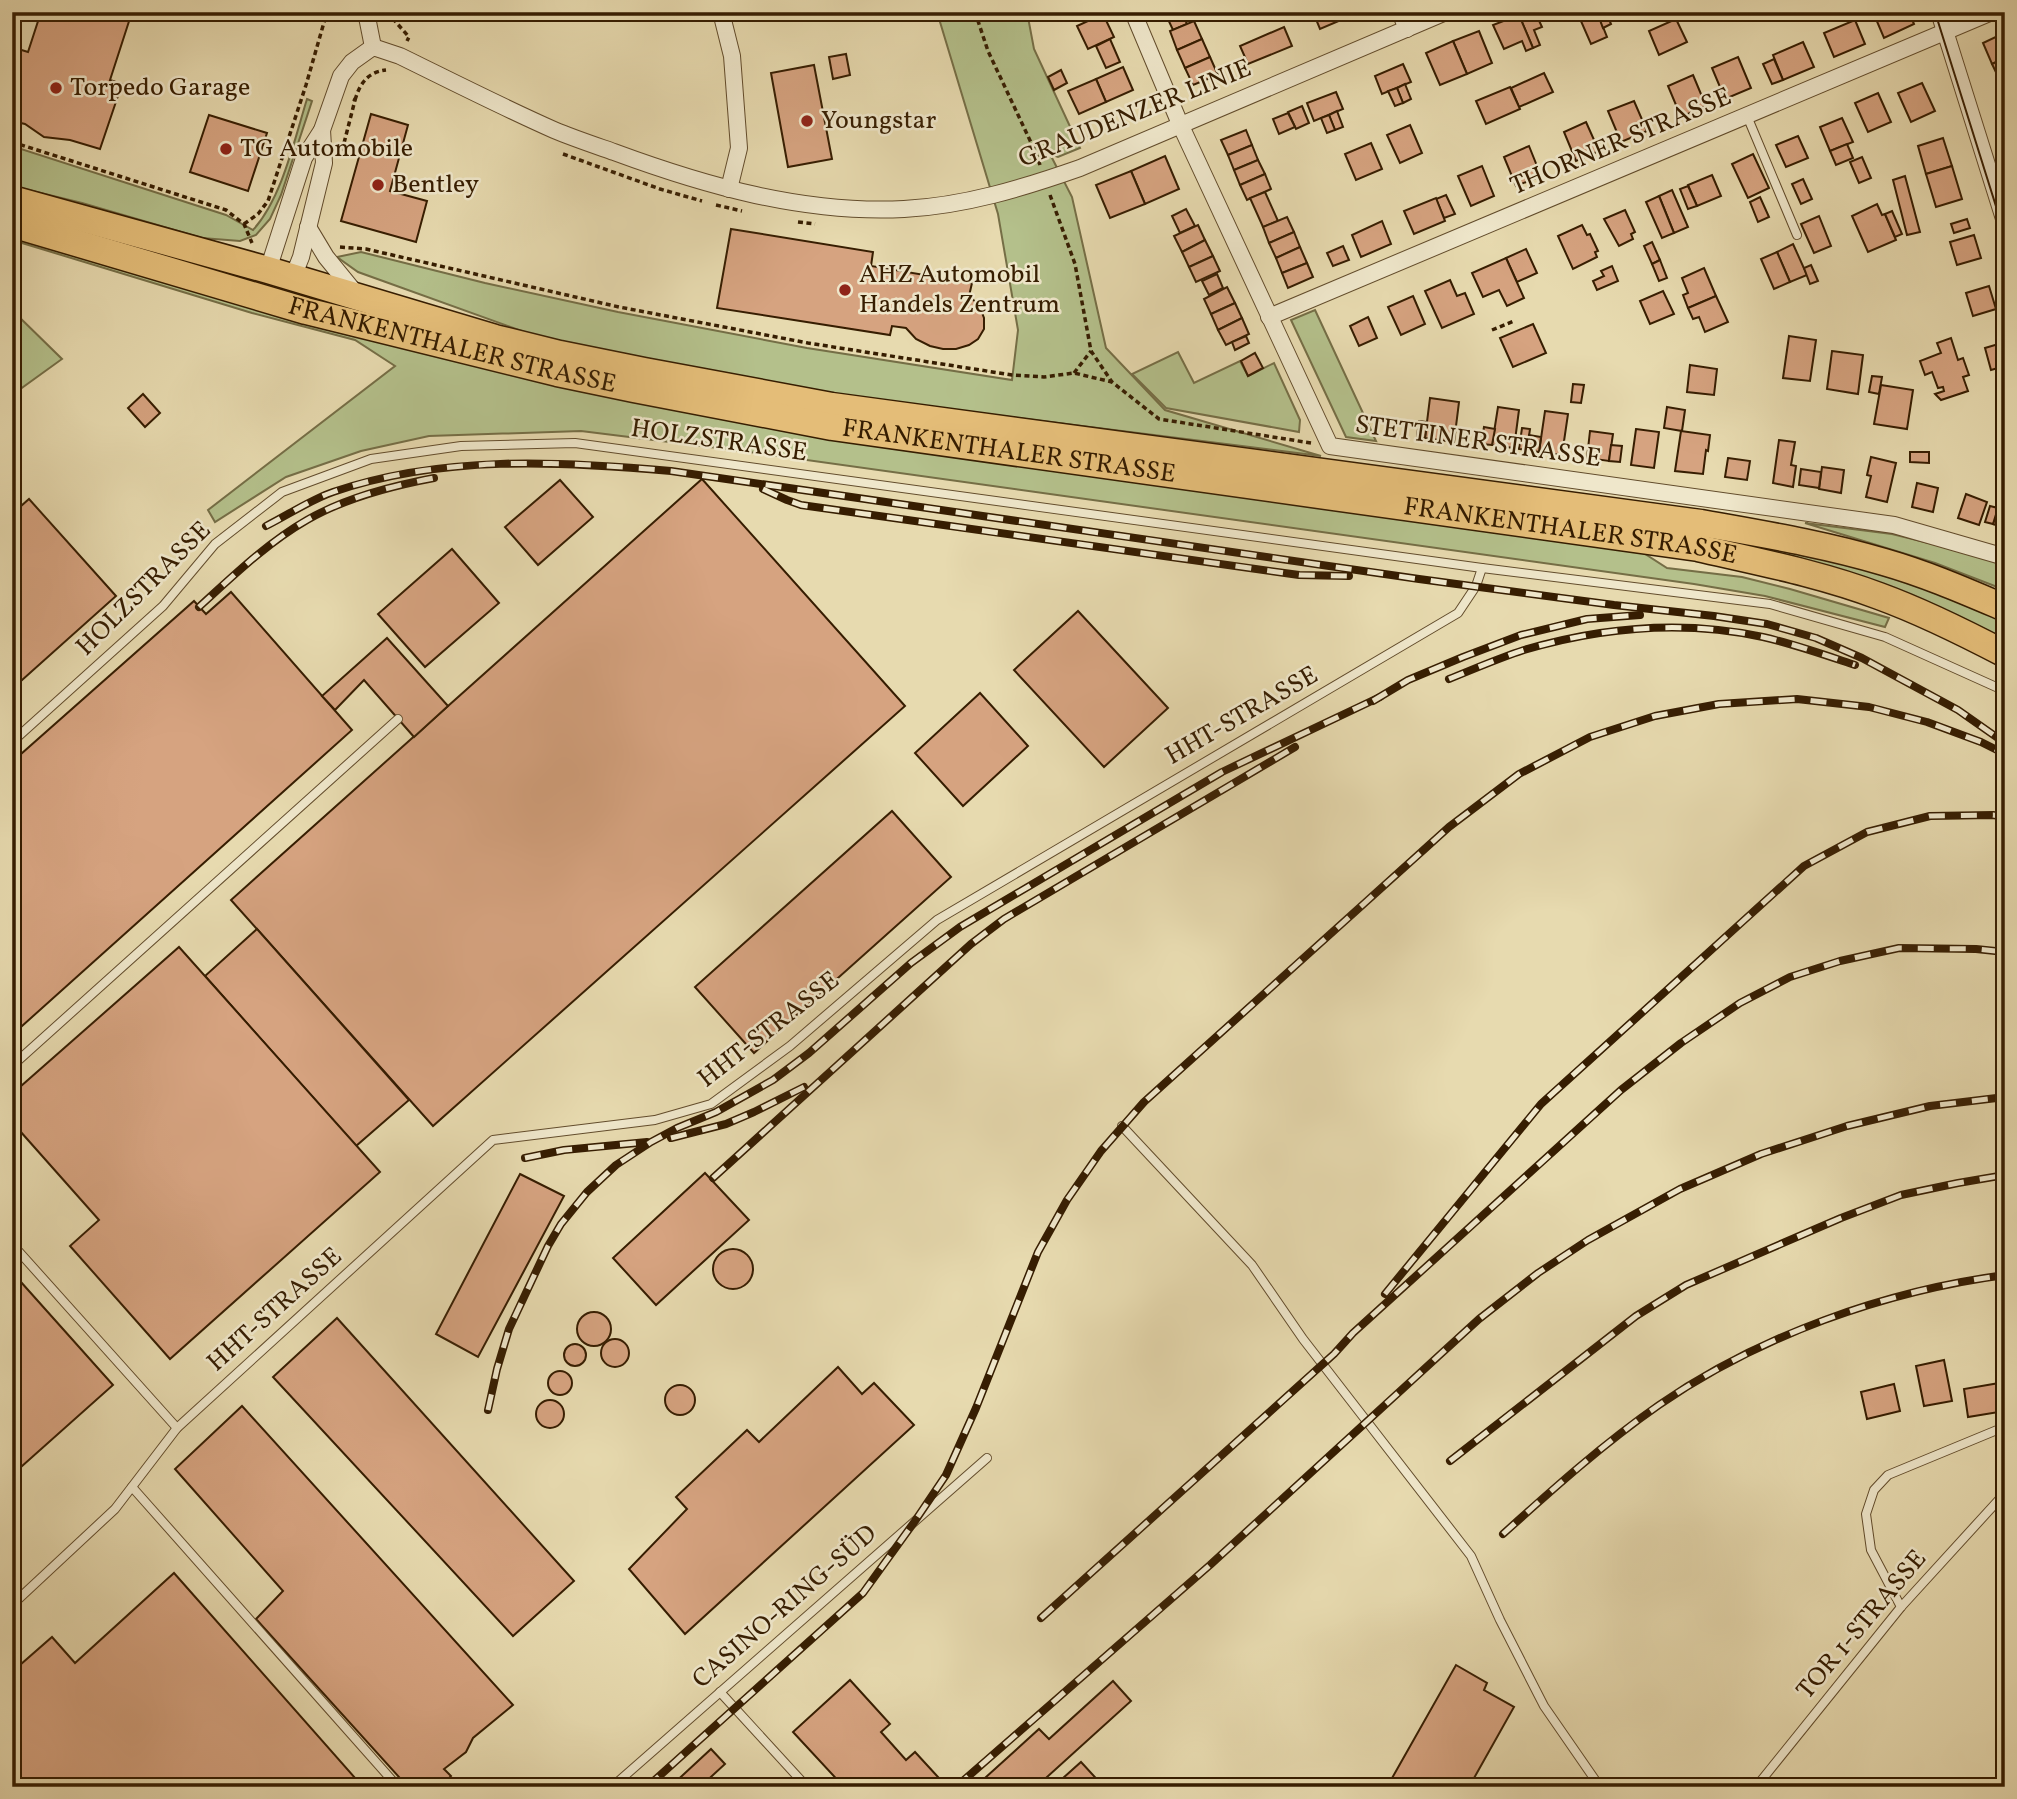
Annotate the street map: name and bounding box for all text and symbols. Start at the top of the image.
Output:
street label: GRAUDENZER LINIE [1013,51,1257,177]
place label: Torpedo Garage [70,70,250,106]
street label: THORNER STRASSE [1505,79,1737,205]
marker: Torpedo Garage [48,80,64,96]
place label: Youngstar [821,103,937,139]
marker: Youngstar [799,113,815,129]
place label: TG Automobile [240,131,413,167]
marker: TG Automobile [218,141,234,157]
place label: Bentley [392,167,479,203]
marker: Bentley [370,177,386,193]
place label: AHZ Automobil Handels Zentrum [859,257,1060,323]
marker: AHZ Automobil Handels Zentrum [837,282,853,298]
street label: FRANKENTHALER STRASSE [284,289,620,403]
street label: STETTINER STRASSE [1353,407,1603,477]
street label: HOLZSTRASSE [628,411,810,471]
street label: FRANKENTHALER STRASSE [840,411,1178,493]
street label: FRANKENTHALER STRASSE [1401,489,1740,574]
street label: HOLZSTRASSE [68,513,220,665]
street label: HHT-STRASSE [1159,658,1325,774]
street label: HHT-STRASSE [691,963,847,1097]
street label: HHT-STRASSE [199,1239,351,1381]
street label: CASINO-RING-SÜD [685,1517,885,1697]
street label: TOR 1-STRASSE [1789,1542,1935,1708]

